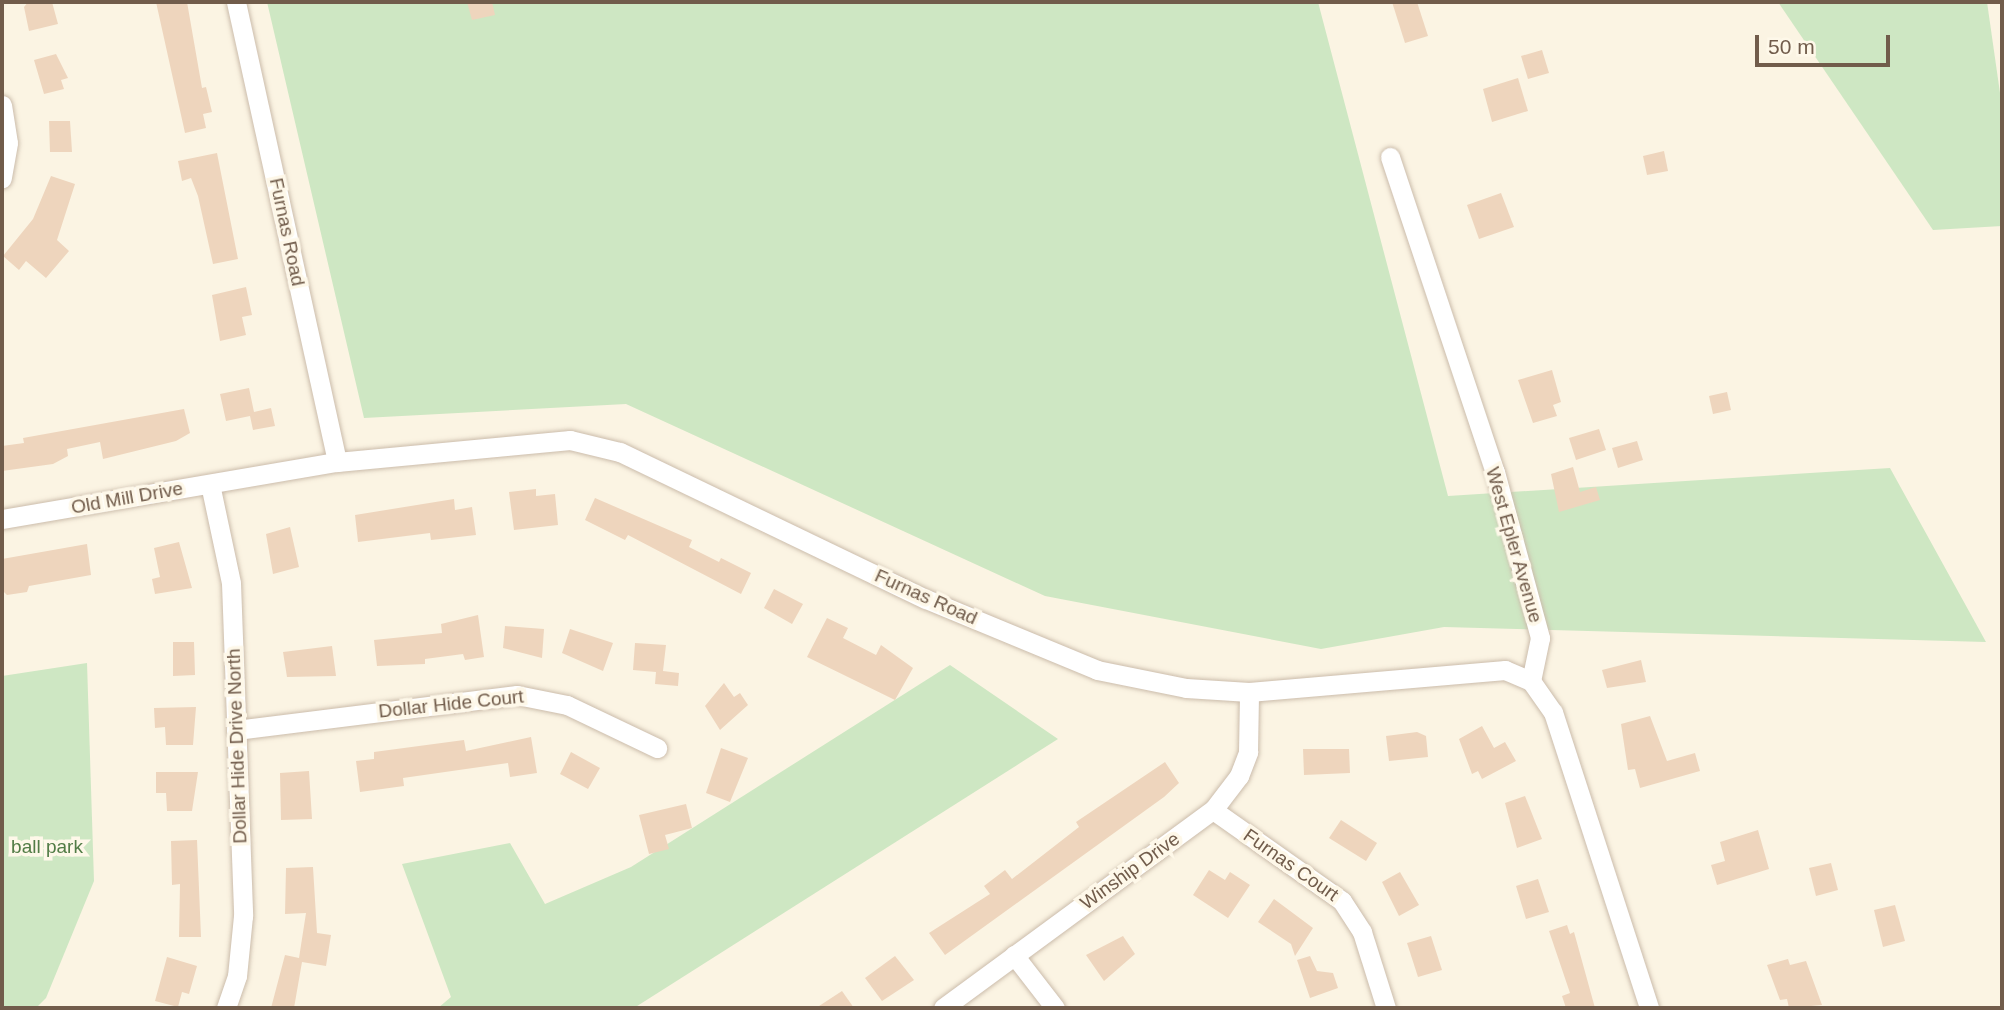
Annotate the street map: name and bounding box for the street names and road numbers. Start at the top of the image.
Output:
street label: Furnas Road [264,176,310,288]
street label: West Epler Avenue [1481,464,1547,626]
street label: Old Mill Drive [69,477,185,519]
street label: Furnas Road [871,564,981,630]
street label: Dollar Hide Drive North [222,648,252,844]
street label: Dollar Hide Court [377,685,525,723]
street label: Furnas Court [1239,824,1343,906]
street label: Winship Drive [1076,827,1184,915]

